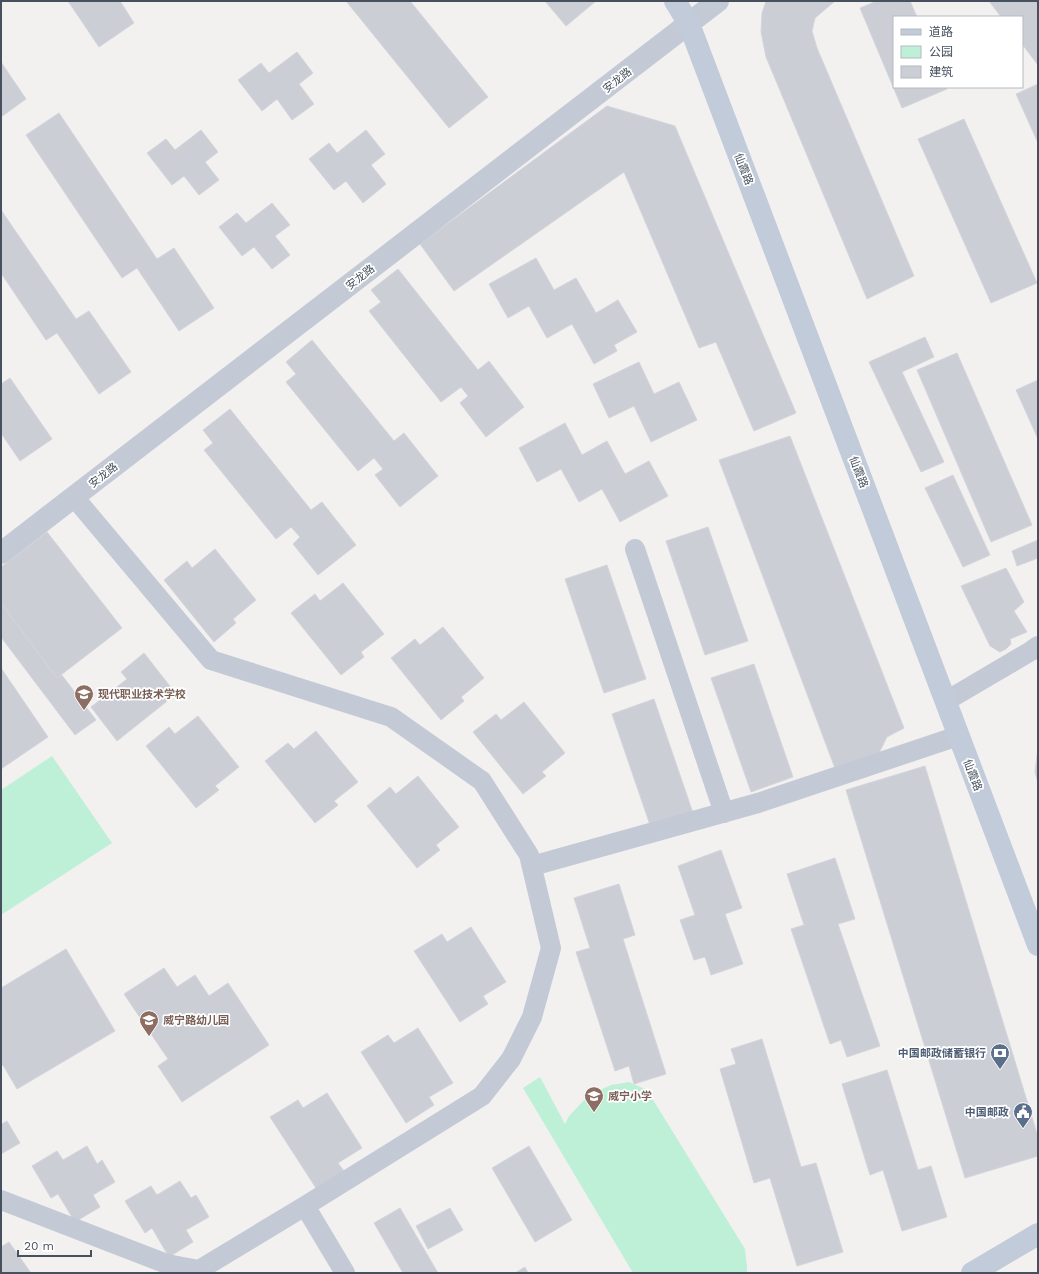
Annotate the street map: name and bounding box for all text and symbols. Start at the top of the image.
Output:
legend [893,16,1023,88]
text: 道路 [929,25,953,39]
text: 公园 [929,45,953,59]
street label: 安龙路 [600,65,634,96]
text: 建筑 [929,65,953,79]
street label: 仙霞路 [732,151,756,187]
street label: 安龙路 [343,262,377,293]
street label: 仙霞路 [847,454,871,490]
street label: 安龙路 [86,460,120,491]
school or university icon: 现代职业技术学校 [73,683,95,711]
place label: 现代职业技术学校 [98,688,186,701]
street label: 仙霞路 [961,757,985,793]
school or university icon: 威宁路幼儿园 [138,1009,160,1037]
place label: 威宁路幼儿园 [163,1014,229,1027]
bank icon: 中国邮政储蓄银行 [989,1042,1011,1070]
place label: 中国邮政储蓄银行 [898,1047,986,1060]
school or university icon: 威宁小学 [583,1085,605,1113]
place label: 威宁小学 [608,1090,652,1103]
public building icon: 中国邮政 [1012,1101,1034,1129]
place label: 中国邮政 [965,1106,1009,1119]
scale bar [18,1232,91,1258]
text: 20 m [24,1239,54,1253]

